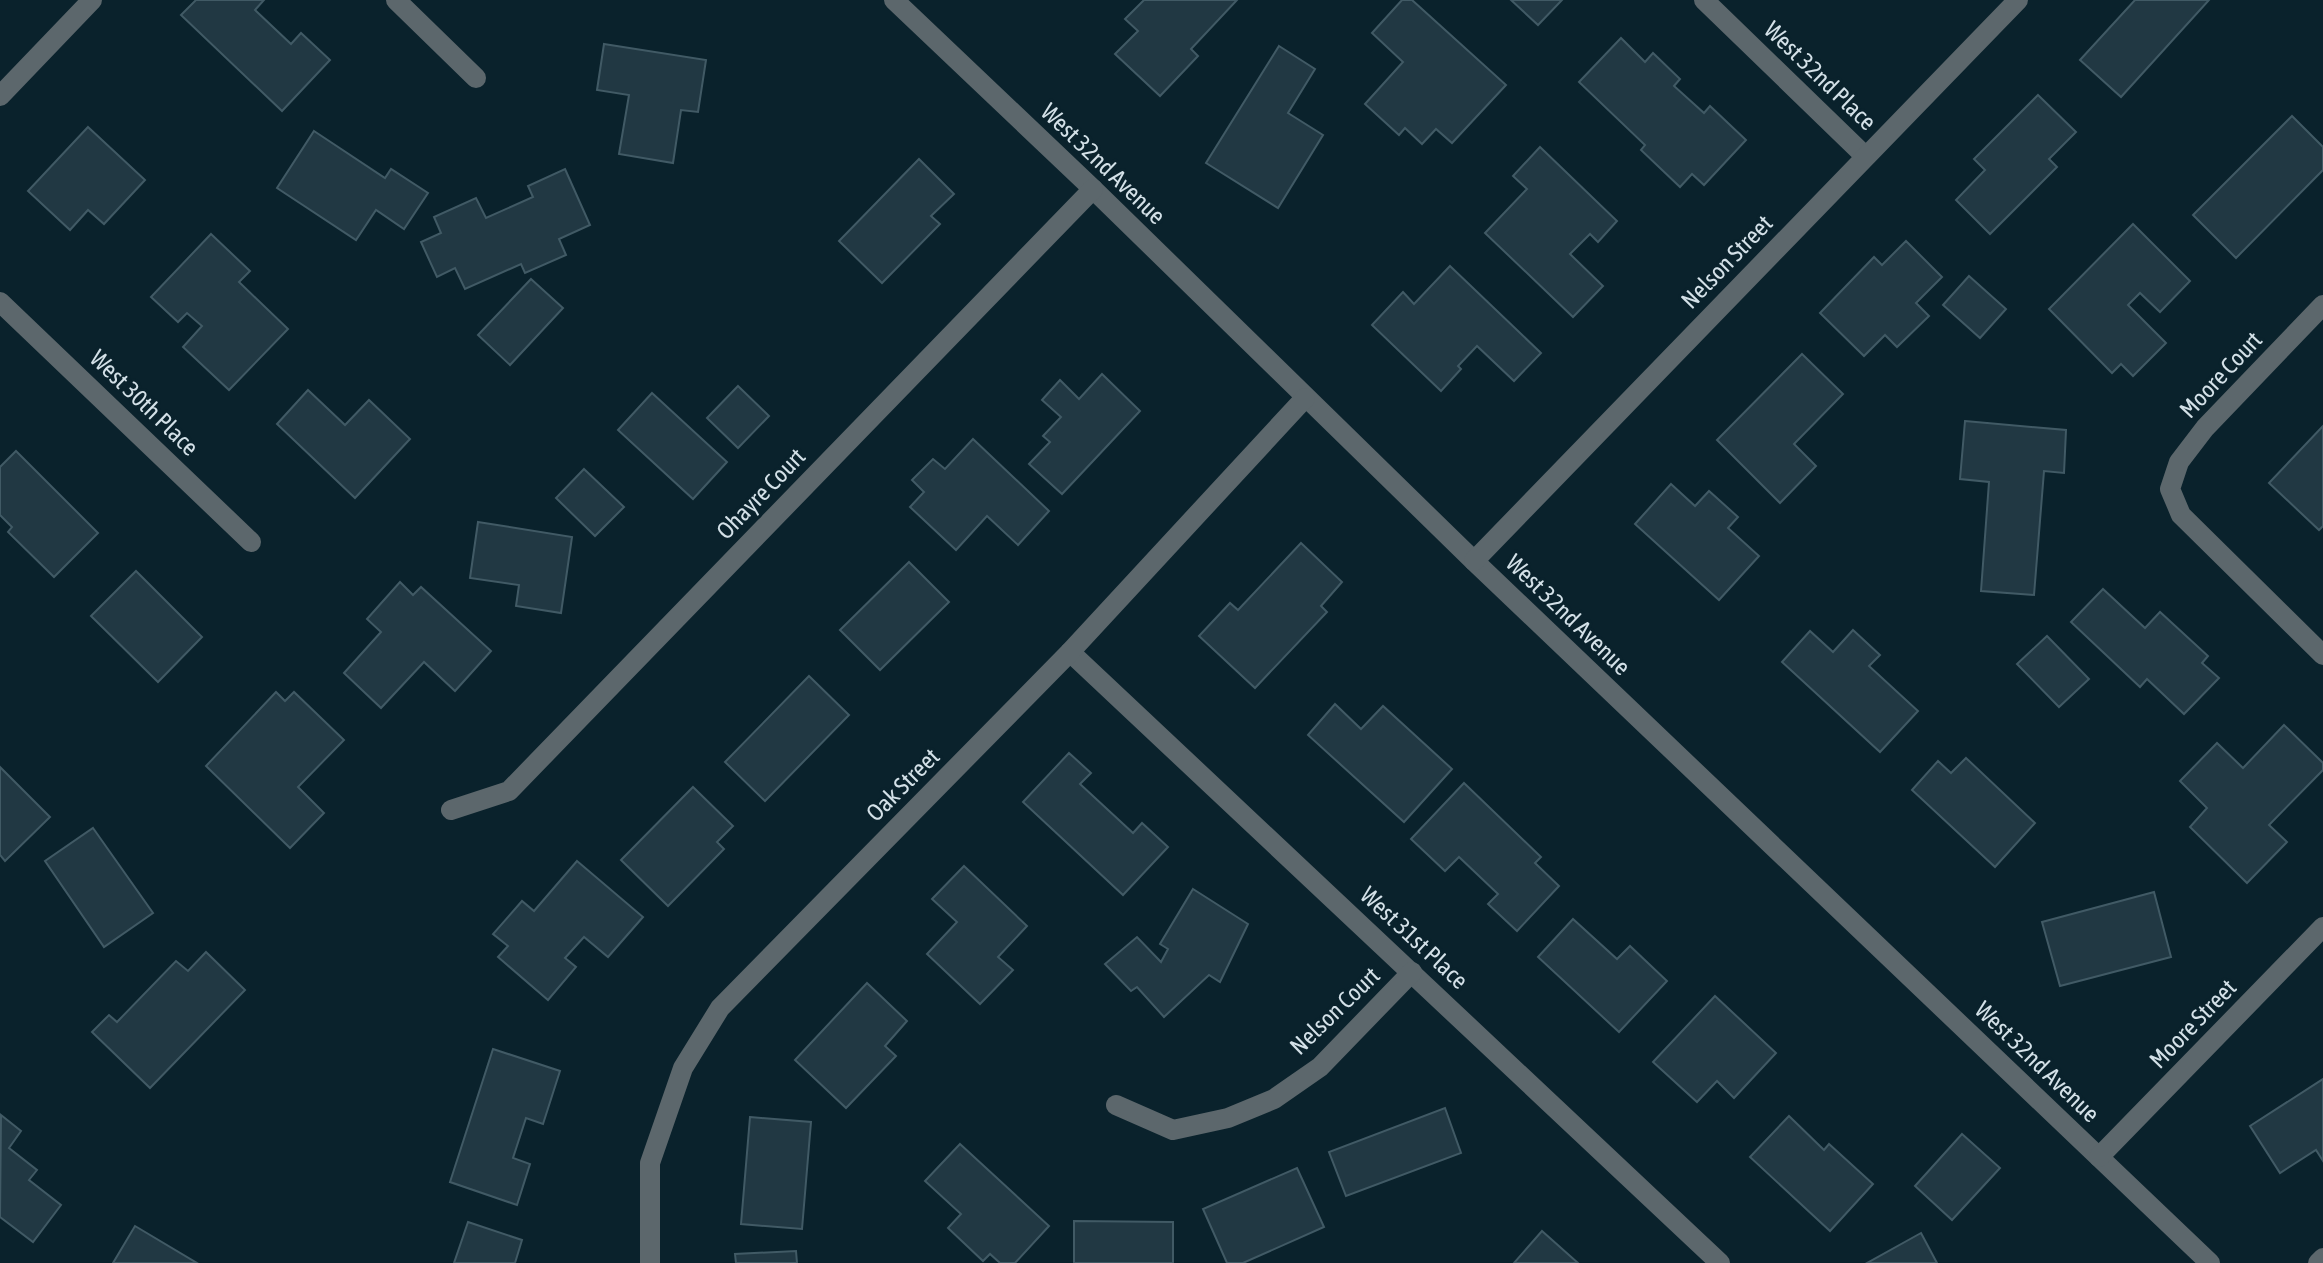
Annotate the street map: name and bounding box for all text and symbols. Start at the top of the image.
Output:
street label: West 32nd Place [1759,16,1882,135]
street label: West 32nd Avenue [1036,98,1171,229]
street label: Nelson Street [1676,210,1778,314]
street label: Moore Court [2174,326,2267,423]
street label: West 30th Place [85,344,204,461]
street label: Ohayre Court [711,443,810,545]
street label: West 32nd Avenue [1501,549,1636,680]
street label: Oak Street [861,743,945,827]
street label: West 31st Place [1355,881,1473,994]
street label: Nelson Court [1284,961,1385,1060]
street label: Moore Street [2144,974,2242,1074]
street label: West 32nd Avenue [1970,996,2105,1127]

